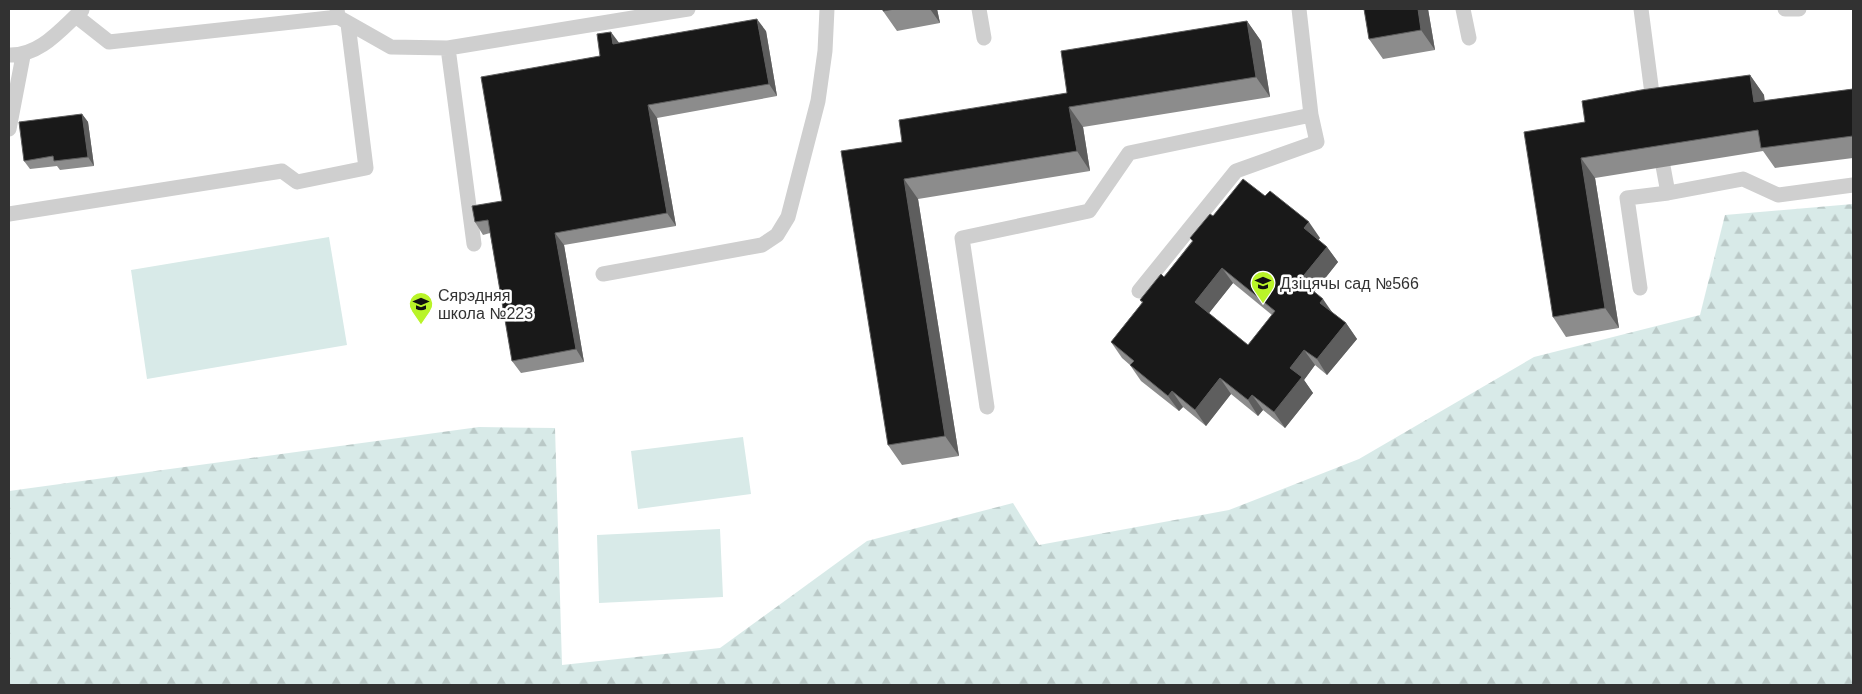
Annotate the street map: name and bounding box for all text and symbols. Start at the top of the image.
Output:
school or university icon: Дзіцячы сад №566 [1250,270,1276,304]
place label: Дзіцячы сад №566 [1280,275,1419,292]
place label: Сярэдняя школа №223 [438,287,533,322]
school or university icon: Сярэдняя школа №223 [408,291,434,325]

